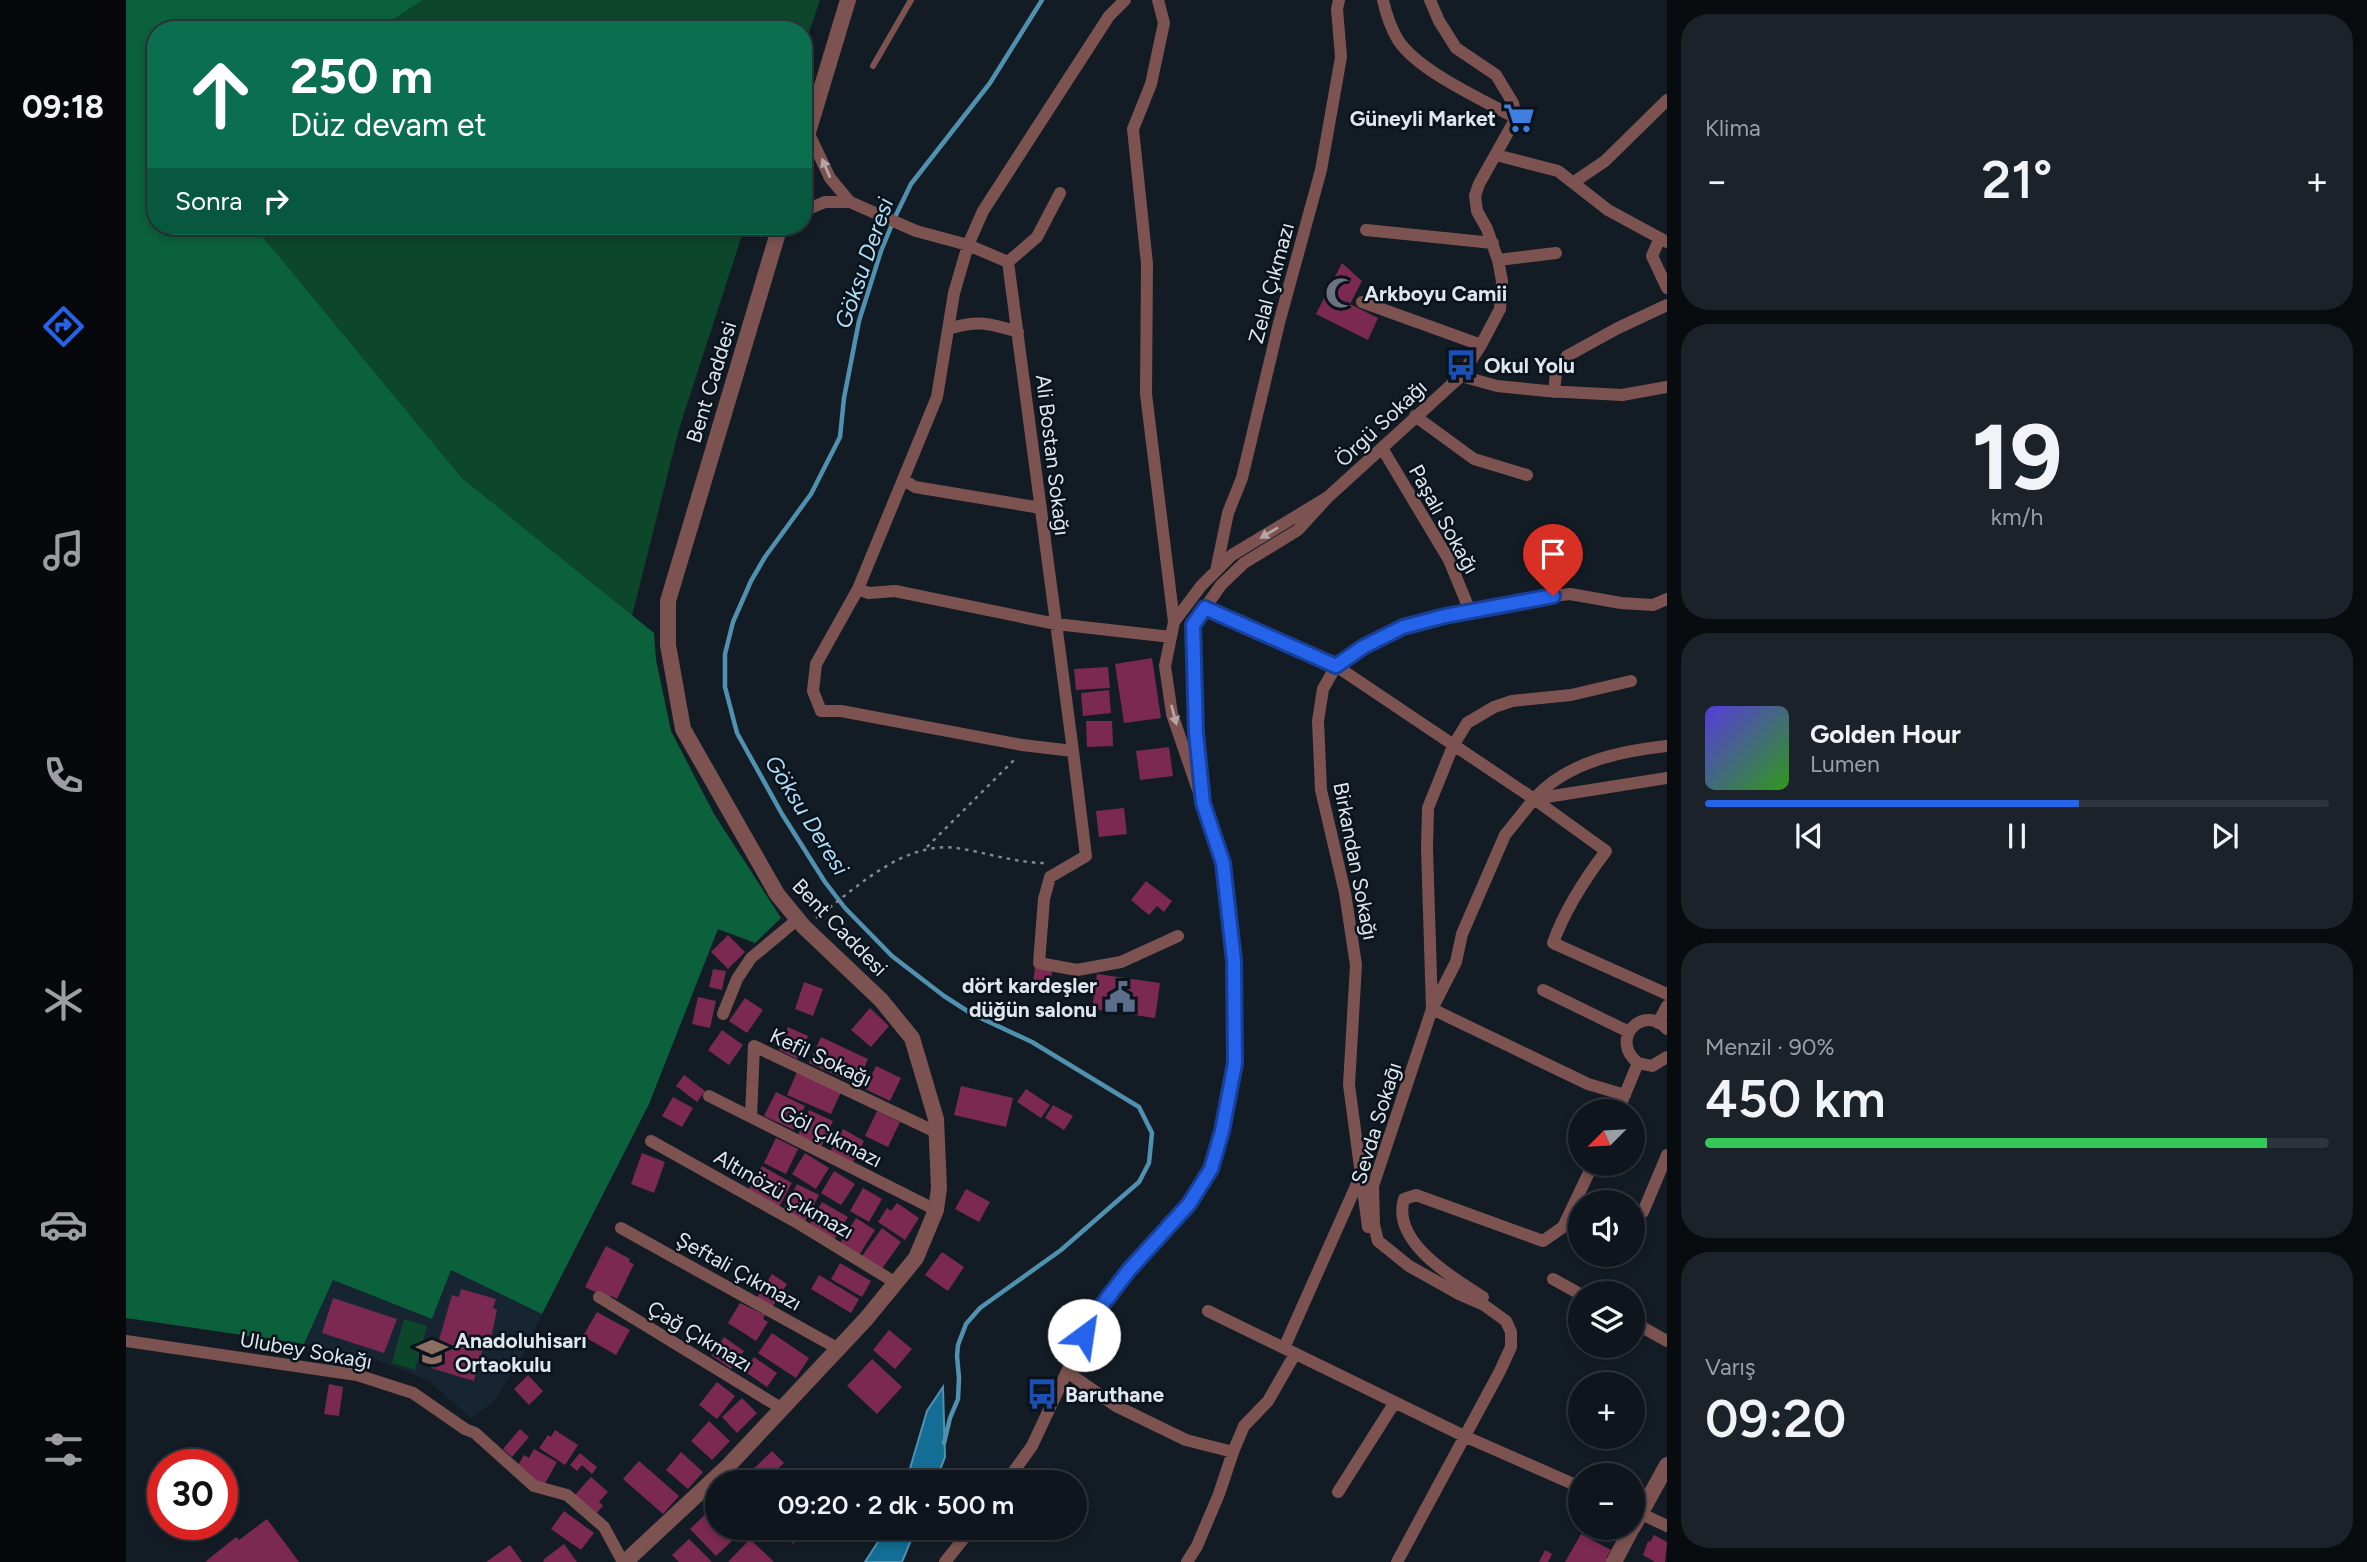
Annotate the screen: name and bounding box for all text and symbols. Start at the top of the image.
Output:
text: 250 m [290,46,433,105]
icon: ahead [175,49,266,140]
text: 09:18 [22,88,104,126]
supermarket icon: Güneyli Market [1502,101,1536,135]
text: Düz devam et [290,106,487,144]
place label: Güneyli Market [1350,106,1496,131]
text: Klima [1705,114,1761,142]
text: 21° [1982,149,2052,211]
one-way arrow [821,157,832,178]
text: − [1705,158,1729,204]
text: + [2305,158,2329,204]
icon: right [257,182,295,220]
text: Sonra [175,185,243,217]
water label: Göksu Deresi [829,193,900,332]
street label: Zelal Çıkmazı [1243,220,1299,346]
mosque icon: Arkboyu Camii [1324,276,1358,310]
place label: Arkboyu Camii [1364,281,1507,306]
icon: directions [39,302,88,351]
street label: Bent Caddesi [681,318,741,446]
bus stop icon: Okul Yolu [1444,348,1478,382]
place label: Okul Yolu [1484,353,1575,378]
street label: Ali Bostan Sokağı [1031,373,1075,537]
street label: Örgü Sokağı [1330,374,1432,472]
text: 19 [1971,403,2063,512]
street label: Paşalı Sokağı [1404,460,1484,578]
text: km/h [1991,503,2043,531]
pin [1523,524,1583,596]
icon: music [39,526,88,575]
one-way arrow [1260,526,1279,539]
icon: arrive [1534,535,1572,573]
one-way arrow [1169,705,1180,727]
text: Golden Hour [1810,718,1961,750]
water label: Göksu Deresi [759,750,855,881]
text: Lumen [1810,750,1880,778]
icon: phone [39,751,88,800]
street label: Birkandan Sokağı [1328,780,1384,942]
icon: previous [1790,817,1828,855]
icon: pause [1998,817,2036,855]
icon: next [2206,817,2244,855]
street label: Bent Caddesi [787,873,893,981]
place label: dört kardeşler düğün salonu [962,973,1097,1022]
icon: climate [39,976,88,1025]
public building icon: dört kardeşler düğün salonu [1103,980,1137,1014]
street label: Kefil Sokağı [766,1023,876,1091]
text: Menzil · 90% [1705,1033,1835,1061]
street label: Sevda Sokaḡı [1346,1059,1406,1187]
text: 450 km [1705,1068,1886,1130]
street label: Göl Çıkmazı [775,1099,887,1173]
north arrow [1568,1099,1645,1176]
map controls [1568,1099,1645,1540]
street label: Altınözü Çıkmazı [710,1144,858,1244]
button: sound [1568,1190,1645,1267]
icon: car [39,1200,88,1249]
street label: Şeftali Çıkmazı [672,1226,806,1316]
button: layers [1568,1281,1645,1358]
street label: Çağ Çıkmazı [643,1295,757,1377]
position arrow [1047,1298,1121,1372]
street label: Ulubey Sokağı [238,1326,374,1374]
place label: Anadoluhisarı Ortaokulu [455,1328,587,1377]
school or university icon: Anadoluhisarı Ortaokulu [415,1335,449,1369]
text: Varış [1705,1353,1756,1381]
button: + [1568,1372,1645,1449]
bus stop icon: Baruthane [1025,1377,1059,1411]
place label: Baruthane [1065,1382,1164,1407]
text: 09:20 [1705,1388,1846,1450]
icon: filters [39,1425,88,1474]
speed limit sign: 30 [147,1449,238,1540]
button: − [1568,1463,1645,1540]
text: 09:20 · 2 dk · 500 m [778,1489,1014,1521]

